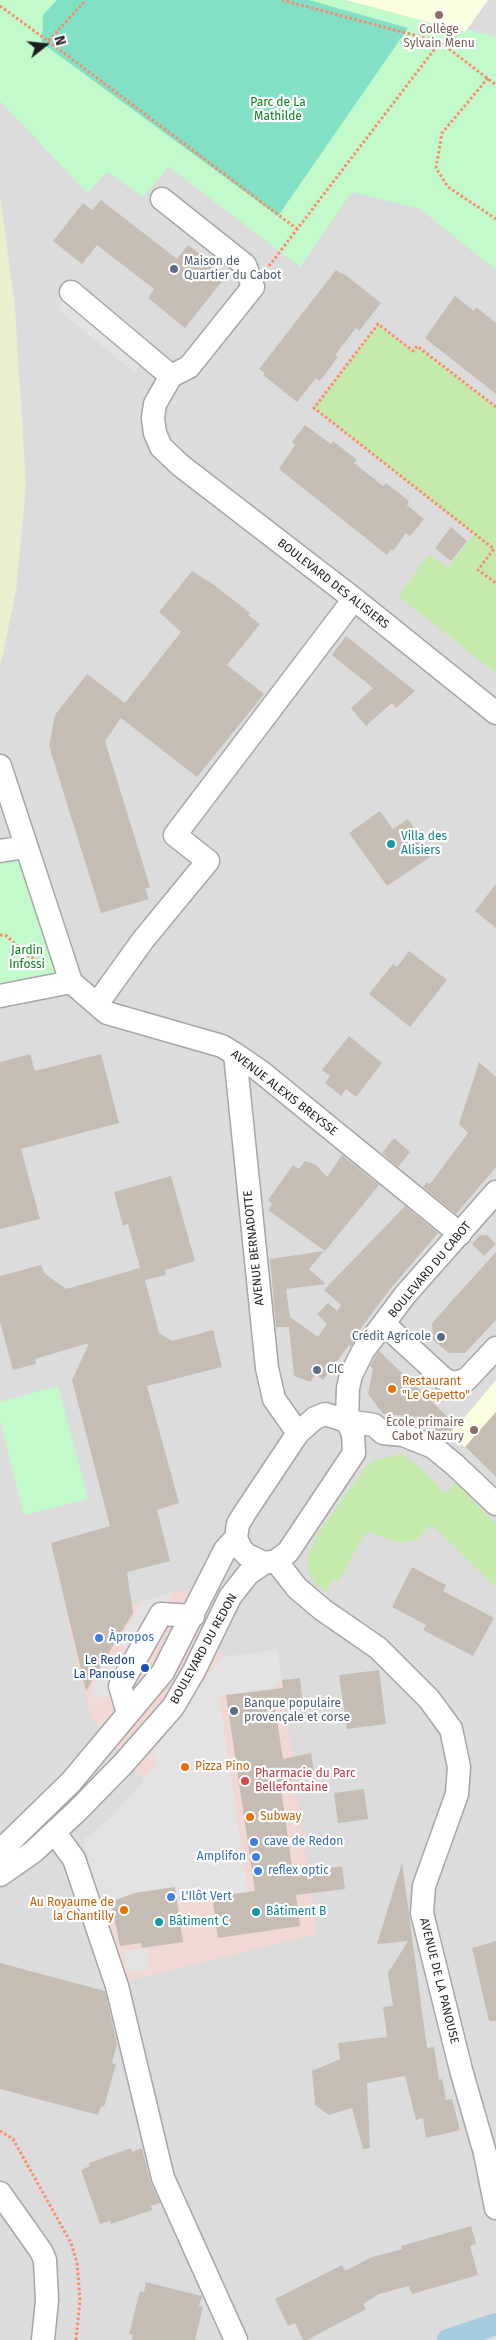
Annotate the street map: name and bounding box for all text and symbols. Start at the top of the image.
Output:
marker: Collège Sylvain Menu [433,9,445,21]
north arrow [20,20,70,70]
place label: Collège Sylvain Menu [403,23,475,51]
text: N [50,34,69,48]
park label: Parc de La Mathilde [250,96,306,124]
place label: Maison de Quartier du Cabot [184,255,281,283]
marker: Maison de Quartier du Cabot [168,263,180,275]
street label: BOULEVARD DES ALISIERS [274,536,392,632]
place label: Villa des Alisiers [401,830,447,858]
marker: Villa des Alisiers [385,838,397,850]
park label: Jardin Infossi [9,944,45,972]
street label: AVENUE ALEXIS BREYSSE [228,1047,340,1139]
street label: AVENUE BERNADOTTE [241,1190,267,1306]
street label: BOULEVARD DU CABOT [385,1219,475,1321]
place label: Crédit Agricole [352,1330,431,1344]
marker: Crédit Agricole [435,1331,447,1343]
place label: CIC [327,1363,344,1377]
marker: CIC [311,1364,323,1376]
place label: Restaurant "Le Gepetto" [402,1375,470,1403]
marker: Restaurant "Le Gepetto" [386,1383,398,1395]
place label: École primaire Cabot Nazury [386,1416,464,1444]
marker: École primaire Cabot Nazury [468,1424,480,1436]
street label: BOULEVARD DU REDON [168,1591,240,1707]
place label: Àpropos [109,1631,154,1645]
marker: Àpropos [93,1632,105,1644]
place label: Le Redon La Panouse [73,1654,135,1682]
marker: Le Redon La Panouse [139,1662,151,1674]
place label: Banque populaire provençale et corse [244,1697,350,1725]
marker: Banque populaire provençale et corse [228,1705,240,1717]
place label: Pizza Pino [195,1760,250,1774]
marker: Pizza Pino [179,1761,191,1773]
place label: Pharmacie du Parc Bellefontaine [255,1767,356,1795]
marker: Pharmacie du Parc Bellefontaine [239,1775,251,1787]
place label: Subway [260,1810,301,1824]
marker: Subway [244,1811,256,1823]
place label: cave de Redon [264,1835,343,1849]
marker: cave de Redon [248,1836,260,1848]
place label: Amplifon [197,1850,246,1864]
marker: Amplifon [250,1851,262,1863]
place label: reflex optic [268,1864,329,1878]
marker: reflex optic [252,1865,264,1877]
place label: L'Ilôt Vert [181,1890,232,1904]
marker: L'Ilôt Vert [165,1891,177,1903]
place label: Au Royaume de la Chantilly [30,1896,114,1924]
marker: Au Royaume de la Chantilly [118,1904,130,1916]
place label: Bâtiment B [266,1905,326,1919]
marker: Bâtiment B [250,1906,262,1918]
place label: Bâtiment C [169,1915,229,1929]
marker: Bâtiment C [153,1916,165,1928]
street label: AVENUE DE LA PANOUSE [416,1917,462,2045]

